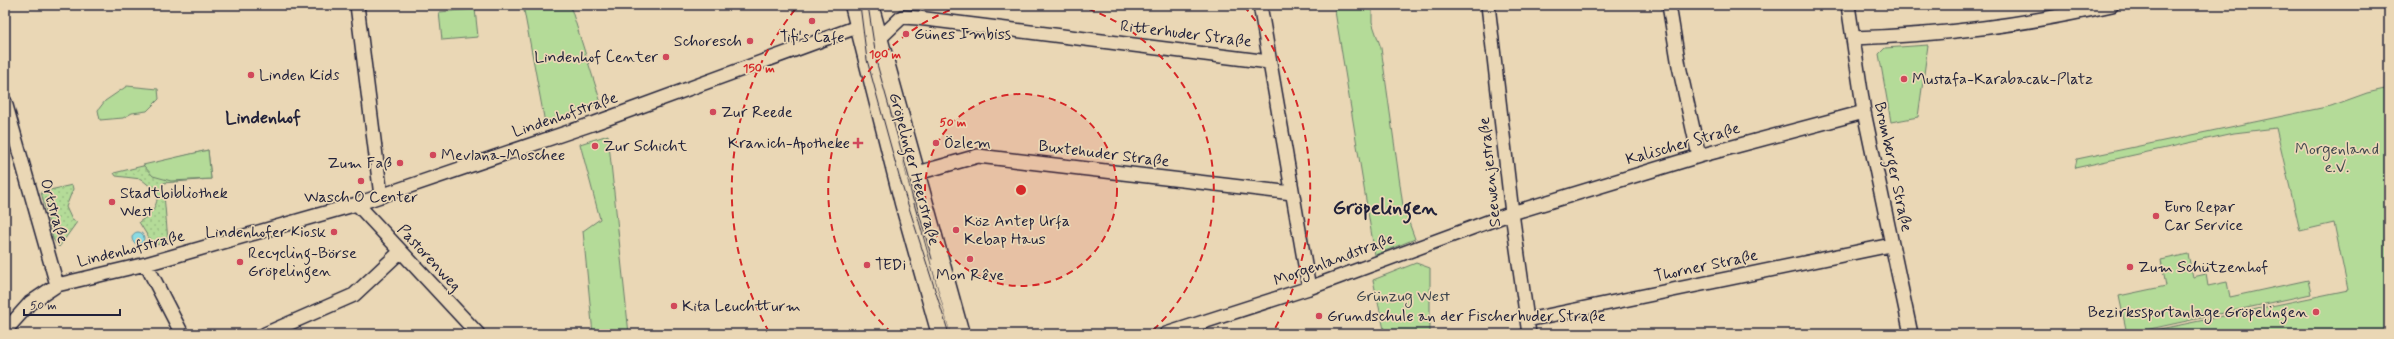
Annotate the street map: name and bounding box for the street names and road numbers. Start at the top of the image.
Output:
street label: Ritterhuder Straße [1119,16,1253,52]
street label: Lindenhofstraße [510,87,620,143]
street label: Gröpelinger Heerstraße [883,90,945,248]
street label: Bromberger Straße [1868,100,1917,234]
street label: Seewenjestraße [1474,116,1506,228]
street label: Kalischer Straße [1623,118,1743,170]
street label: Buxtehuder Straße [1037,136,1171,172]
street label: Ortstraße [35,176,73,246]
street label: Pastorenweg [392,220,466,296]
street label: Lindenhofstraße [75,226,187,272]
street label: Morgenlandstraße [1271,228,1398,292]
street label: Thorner Straße [1652,245,1760,287]

